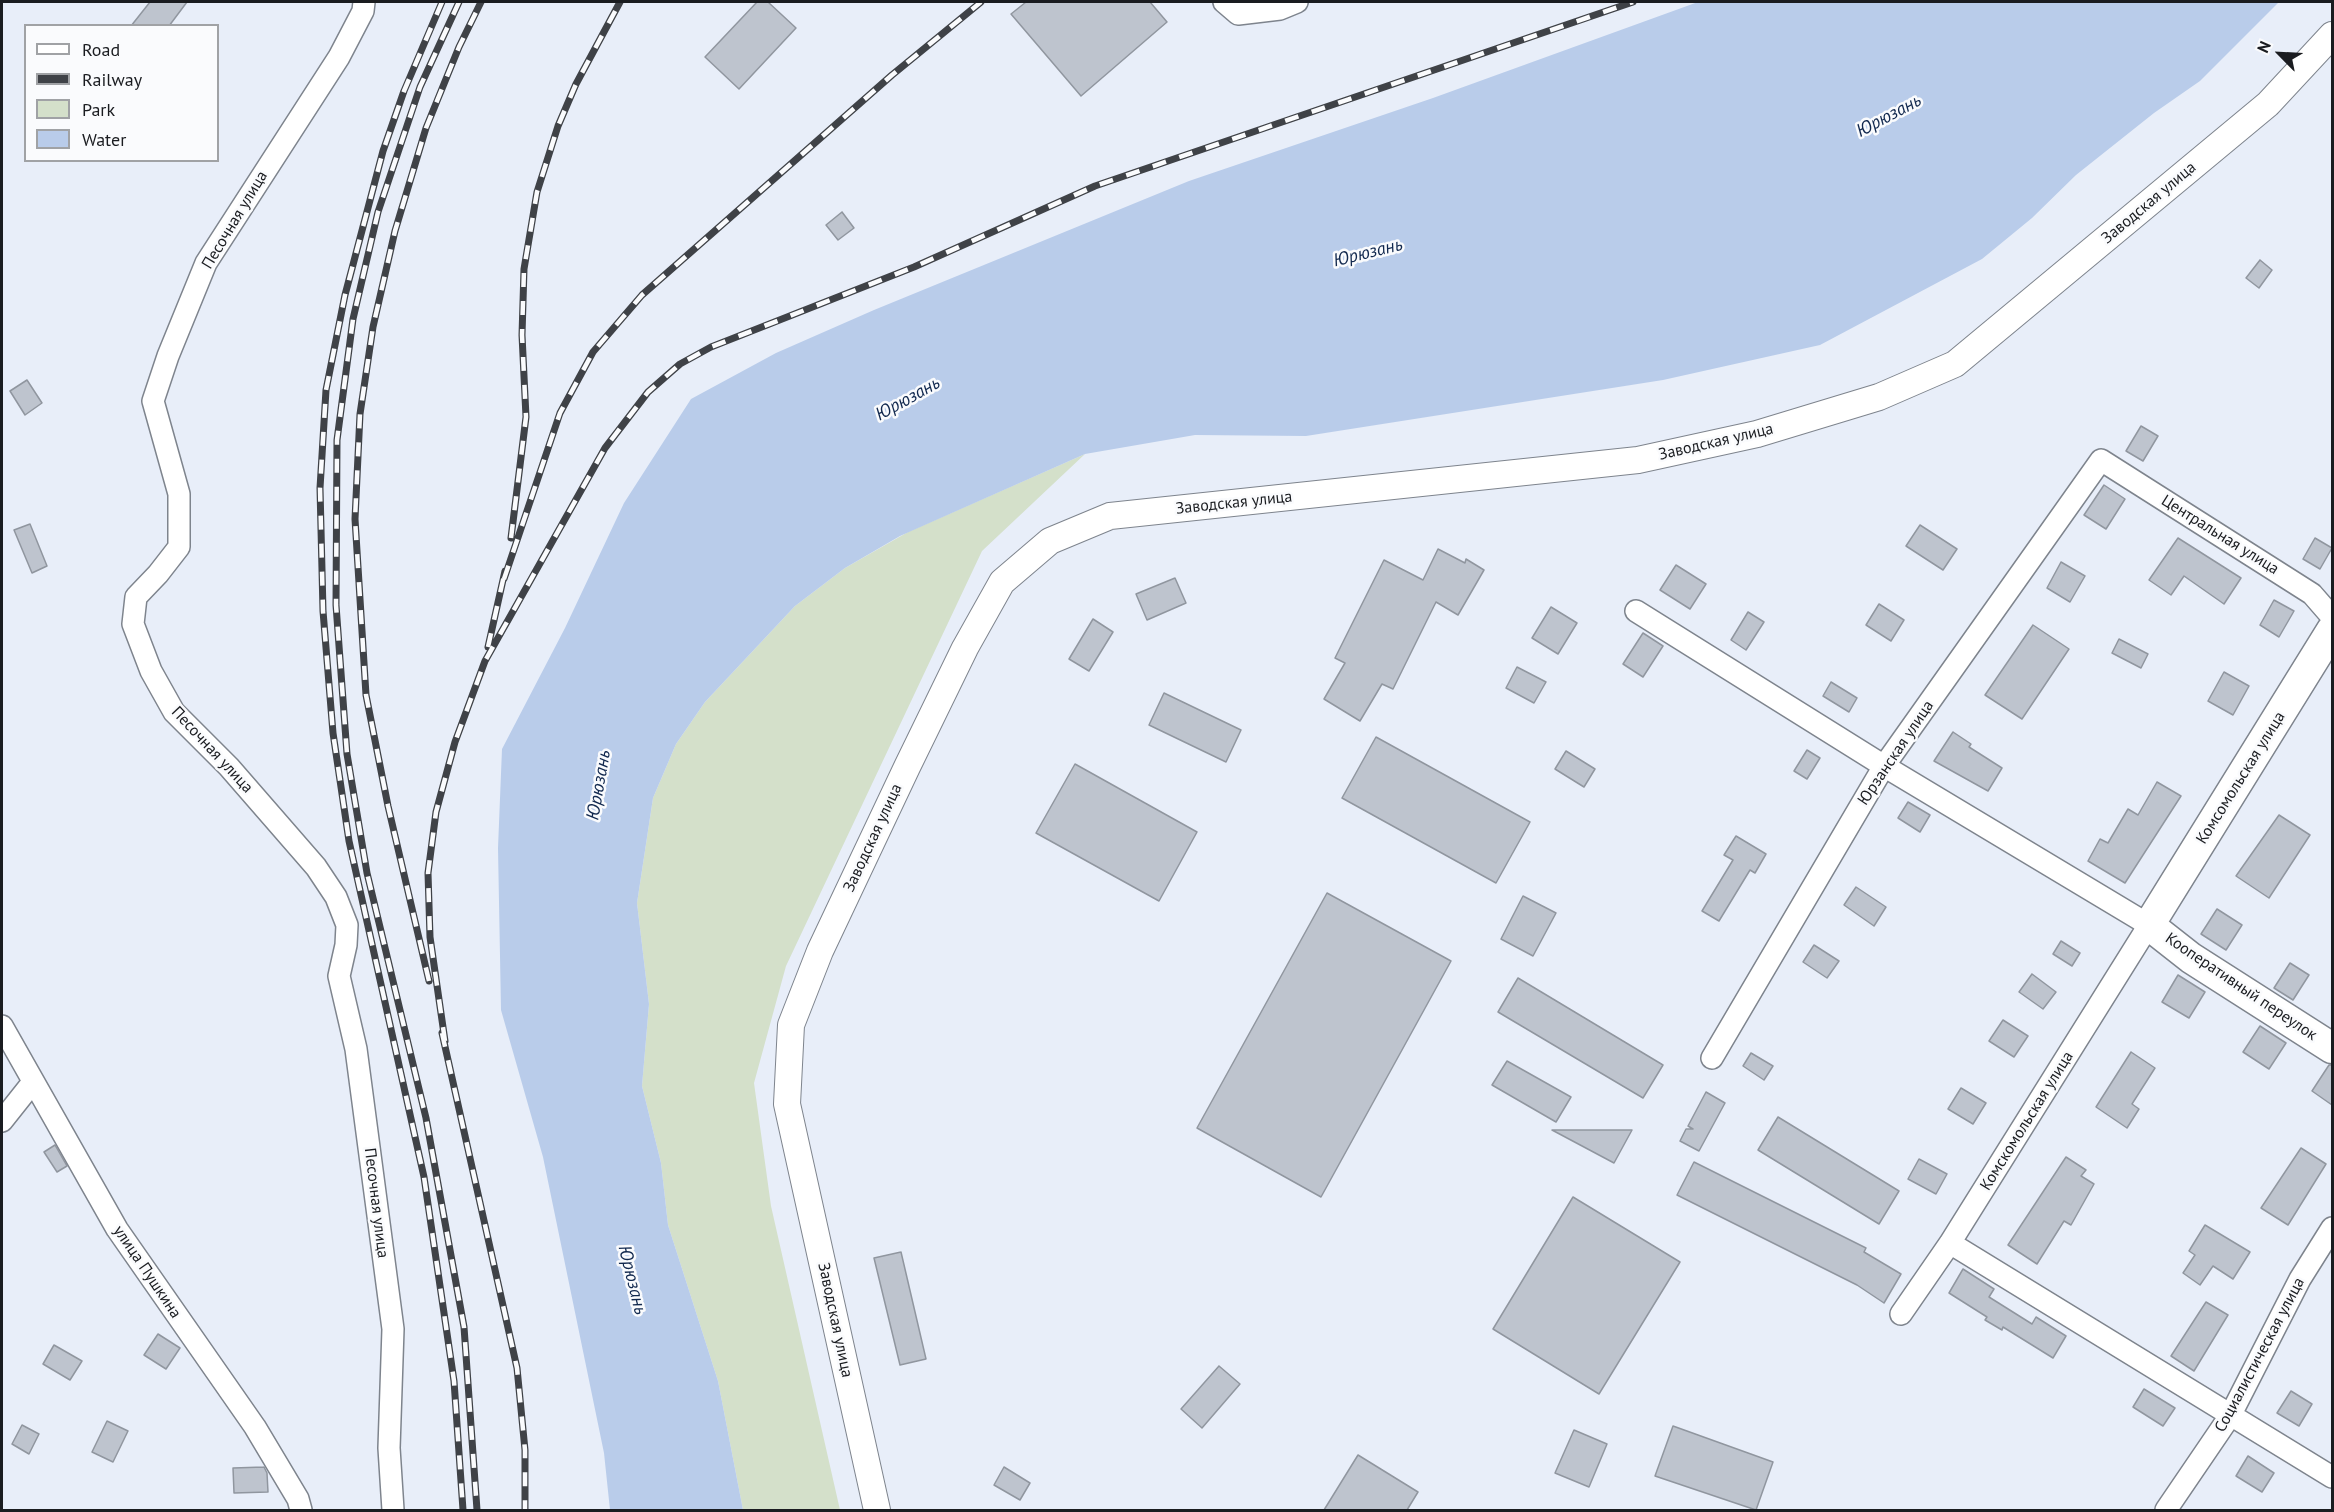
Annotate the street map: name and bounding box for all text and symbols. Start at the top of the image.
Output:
legend [24,24,219,162]
north arrow [2250,24,2310,84]
text: Road [82,38,120,61]
text: N [2252,38,2275,56]
text: Railway [82,68,142,91]
water label: Юрюзань [1853,90,1925,142]
text: Park [82,98,115,121]
text: Water [82,128,126,151]
street label: Заводская улица [2098,158,2200,248]
street label: Песочная улица [198,168,272,272]
water label: Юрюзань [1331,234,1405,272]
water label: Юрюзань [872,372,944,426]
street label: Заводская улица [1657,419,1775,465]
street label: Заводская улица [1175,487,1293,519]
street label: Центральная улица [2158,491,2282,579]
street label: Юрзанская улица [1854,697,1938,809]
street label: Песочная улица [167,703,257,797]
street label: Комсомольская улица [2192,708,2290,848]
water label: Юрюзань [582,748,616,822]
street label: Заводская улица [840,781,906,895]
street label: Кооперативный переулок [2161,929,2321,1045]
street label: Комскомольская улица [1976,1048,2078,1194]
street label: Песочная улица [360,1147,392,1259]
street label: улица Пушкина [109,1222,185,1322]
water label: Юрюзань [613,1243,651,1317]
street label: Заводская улица [813,1261,857,1379]
street label: Социалистическая улица [2211,1274,2309,1436]

